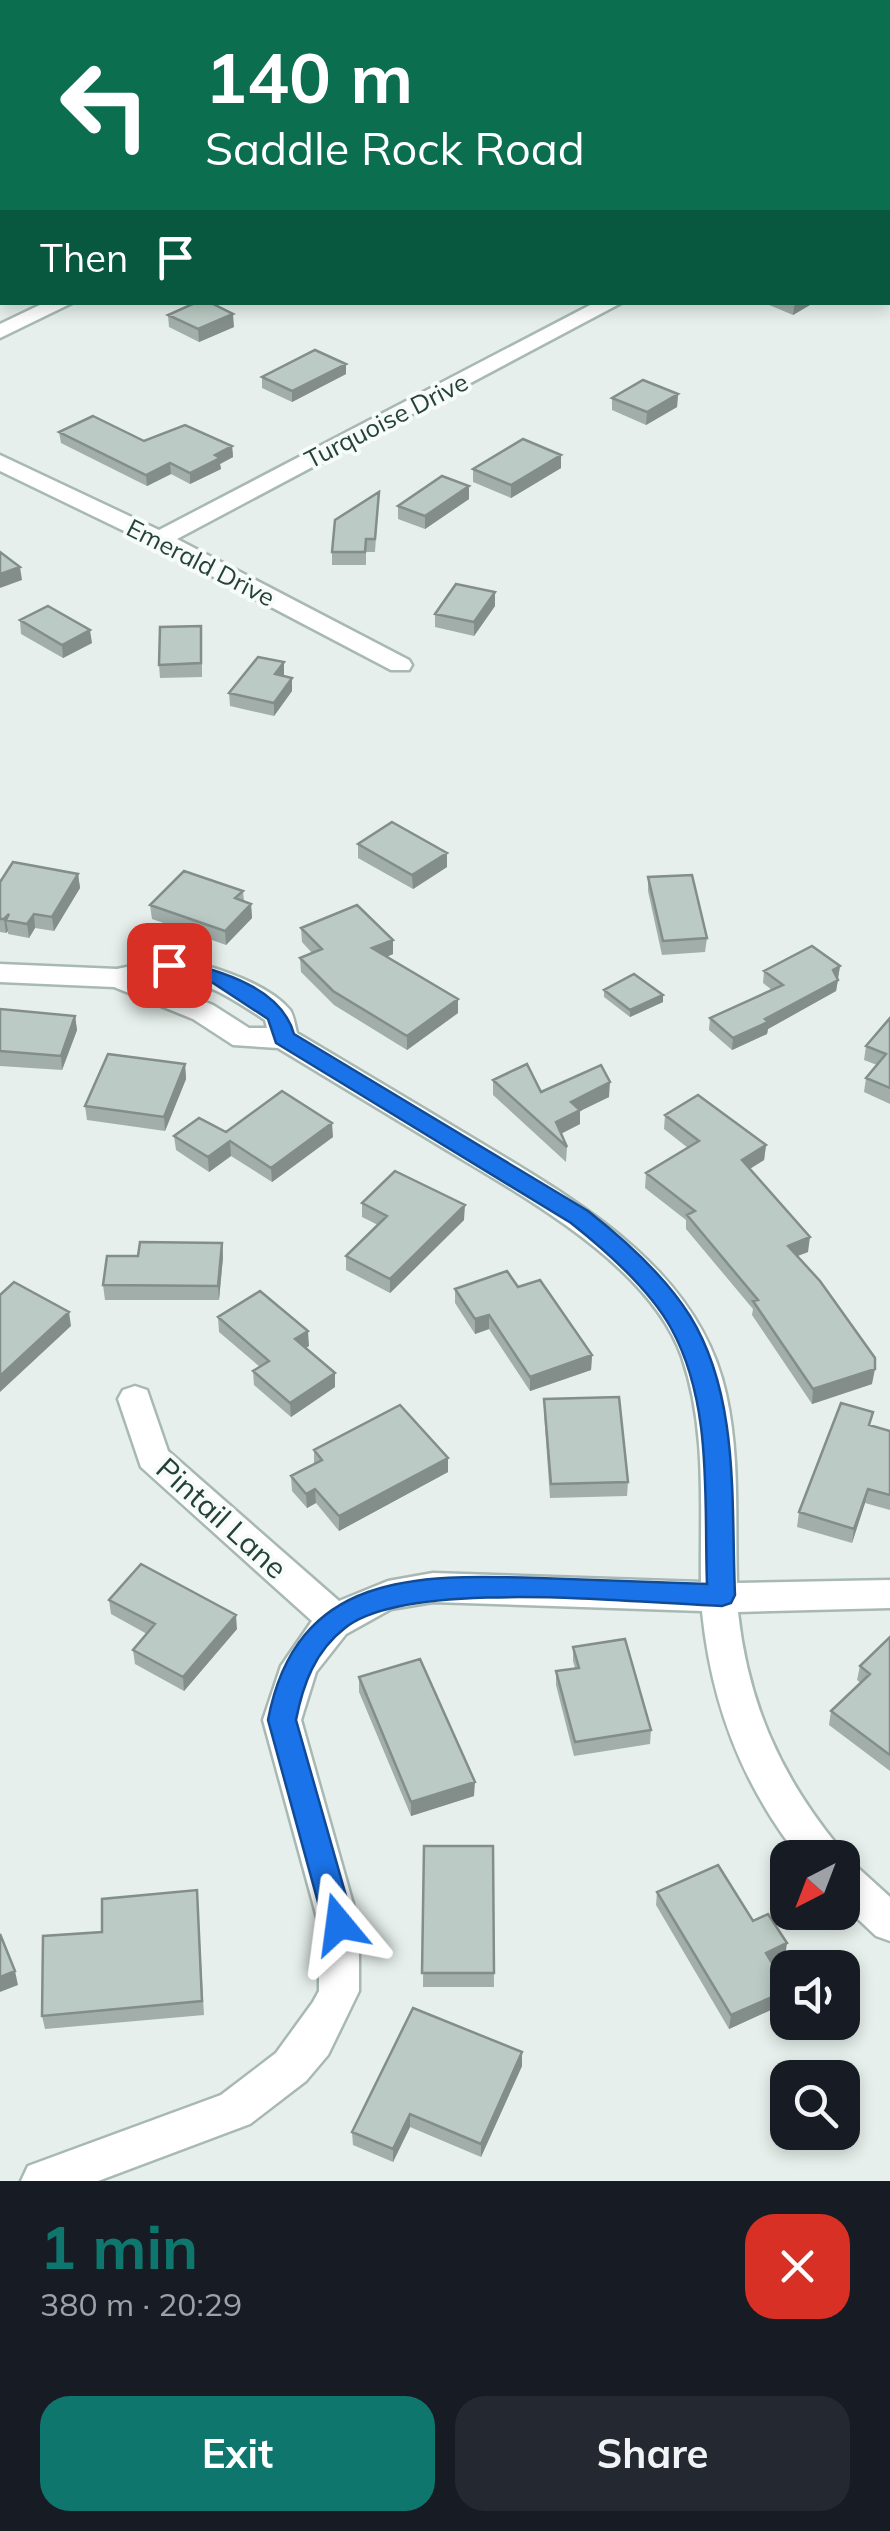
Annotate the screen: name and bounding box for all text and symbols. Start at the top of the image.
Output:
text: 140 m [205,33,413,121]
icon: left [40,40,170,170]
text: Saddle Rock Road [205,120,585,176]
icon: arrive [148,230,203,285]
text: Then [40,234,128,282]
street label: Turquoise Drive [299,366,473,474]
street label: Emerald Drive [122,511,280,613]
pin [127,923,212,1008]
icon: arrive [142,938,197,993]
street label: Pintail Lane [149,1449,295,1587]
north arrow [770,1840,860,1930]
map controls [770,1840,860,2150]
position arrow [287,1872,391,1976]
button: sound [770,1950,860,2040]
button: search [770,2060,860,2150]
text: 1 min [40,2209,198,2284]
button: close [745,2214,850,2319]
text: 380 m · 20:29 [40,2284,242,2324]
button: Exit [40,2396,435,2511]
button: Share [455,2396,850,2511]

